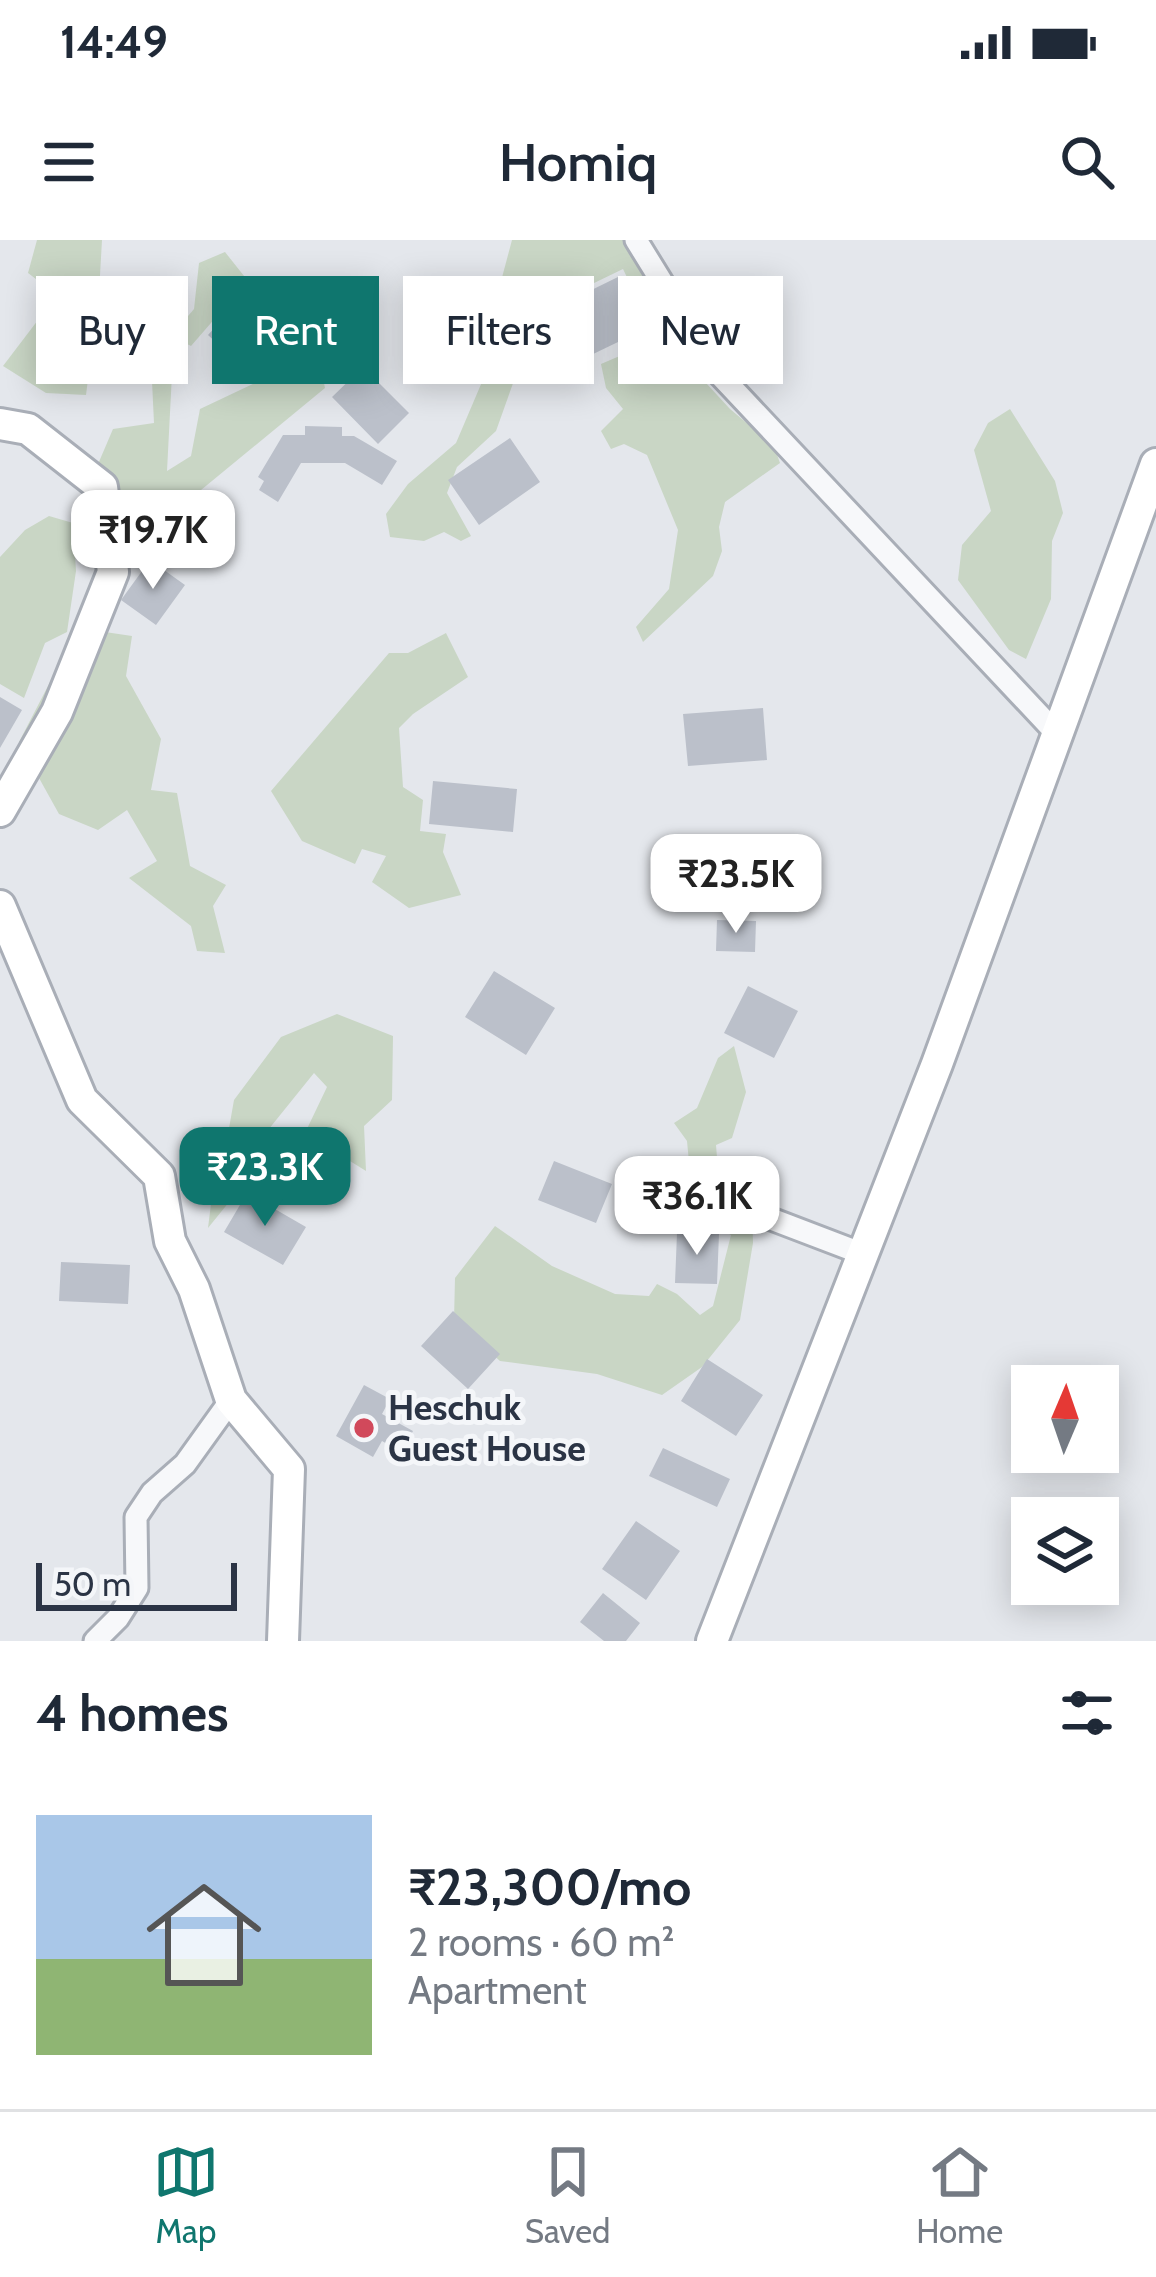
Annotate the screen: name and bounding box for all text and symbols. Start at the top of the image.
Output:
text: 14:49 [60,15,168,69]
icon: menu [36,129,102,195]
text: Homiq [499,129,657,195]
icon: search [1054,129,1120,195]
chip: Buy [36,276,188,384]
chip: Rent [212,276,379,384]
chip: Filters [403,276,594,384]
chip: New [618,276,783,384]
pin: ₹19.7K [55,490,251,592]
text: ₹19.7K [98,505,208,553]
pin: ₹23.5K [638,834,834,936]
text: ₹23.5K [678,849,794,897]
pin: ₹23.3K [167,1127,363,1229]
text: ₹23.3K [206,1142,324,1190]
pin: ₹36.1K [599,1156,795,1258]
text: ₹36.1K [642,1171,753,1219]
north arrow [1011,1365,1119,1473]
map controls [1011,1365,1119,1605]
place label: Heschuk Guest House [388,1385,586,1470]
marker: Heschuk Guest House [351,1415,377,1441]
button: layers [1011,1497,1119,1605]
scale bar [36,1557,237,1610]
text: 50 m [54,1564,131,1604]
icon: filters [1054,1680,1120,1746]
text: 4 homes [36,1682,228,1744]
text: ₹23,300/mo [408,1856,691,1918]
icon: home [132,1863,276,2007]
text: 2 rooms · 60 m² [408,1918,674,1966]
text: Apartment [408,1966,587,2014]
tab: Map [153,2139,219,2251]
tab: Saved [525,2139,610,2251]
tab: Home [916,2139,1003,2251]

